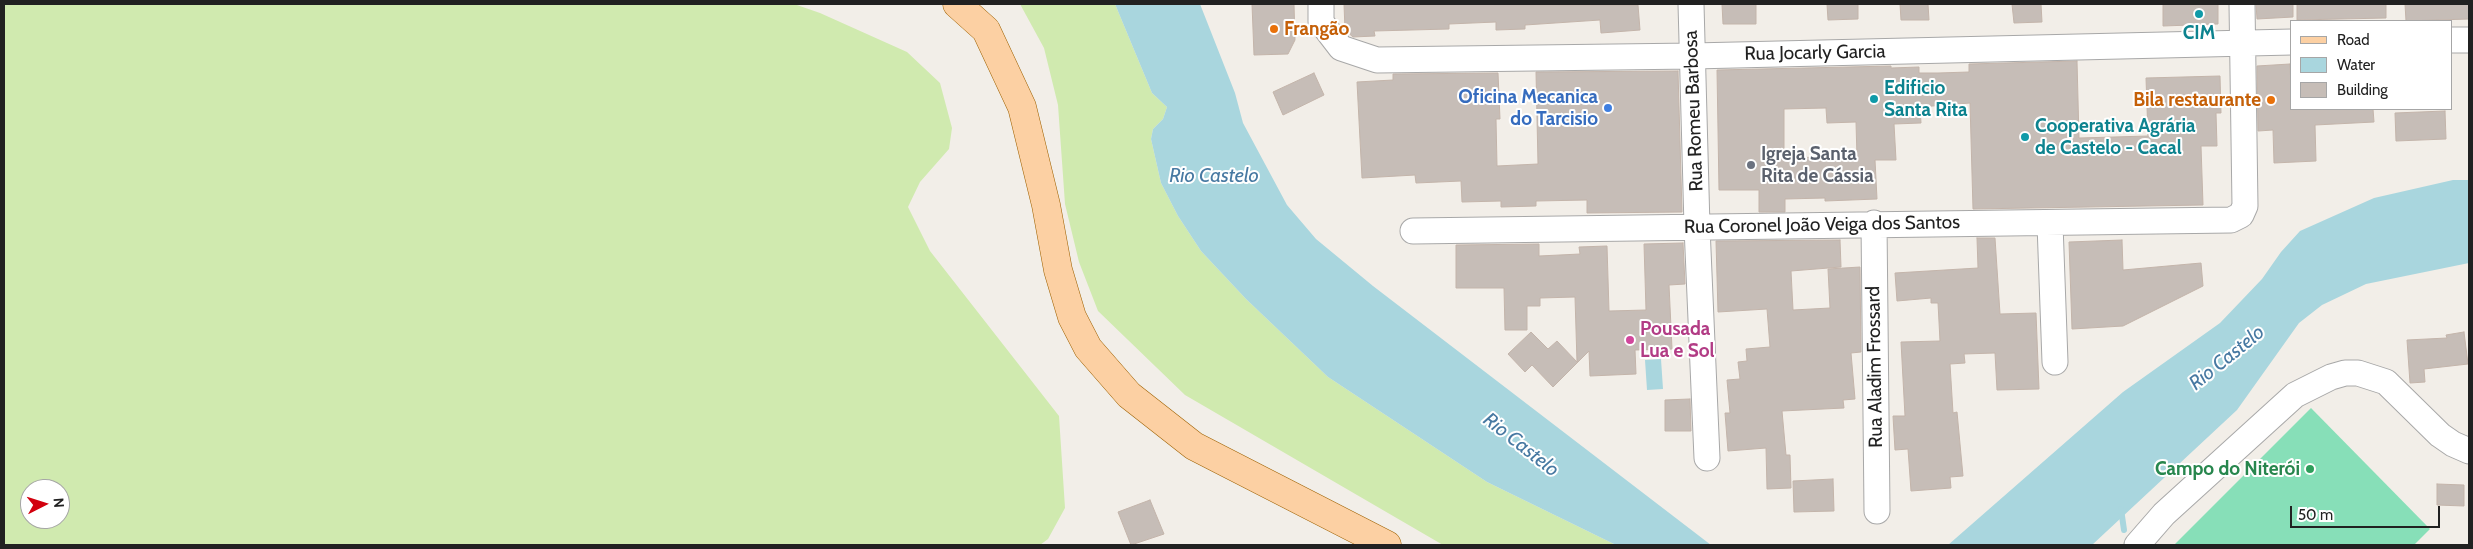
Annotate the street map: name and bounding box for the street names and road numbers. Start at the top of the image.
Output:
street label: Rua Romeu Barbosa [1680,30,1708,192]
street label: Rua Jocarly Garcia [1744,40,1886,66]
street label: Rua Coronel João Veiga dos Santos [1684,211,1960,239]
street label: Rua Aladim Frossard [1862,286,1888,448]

